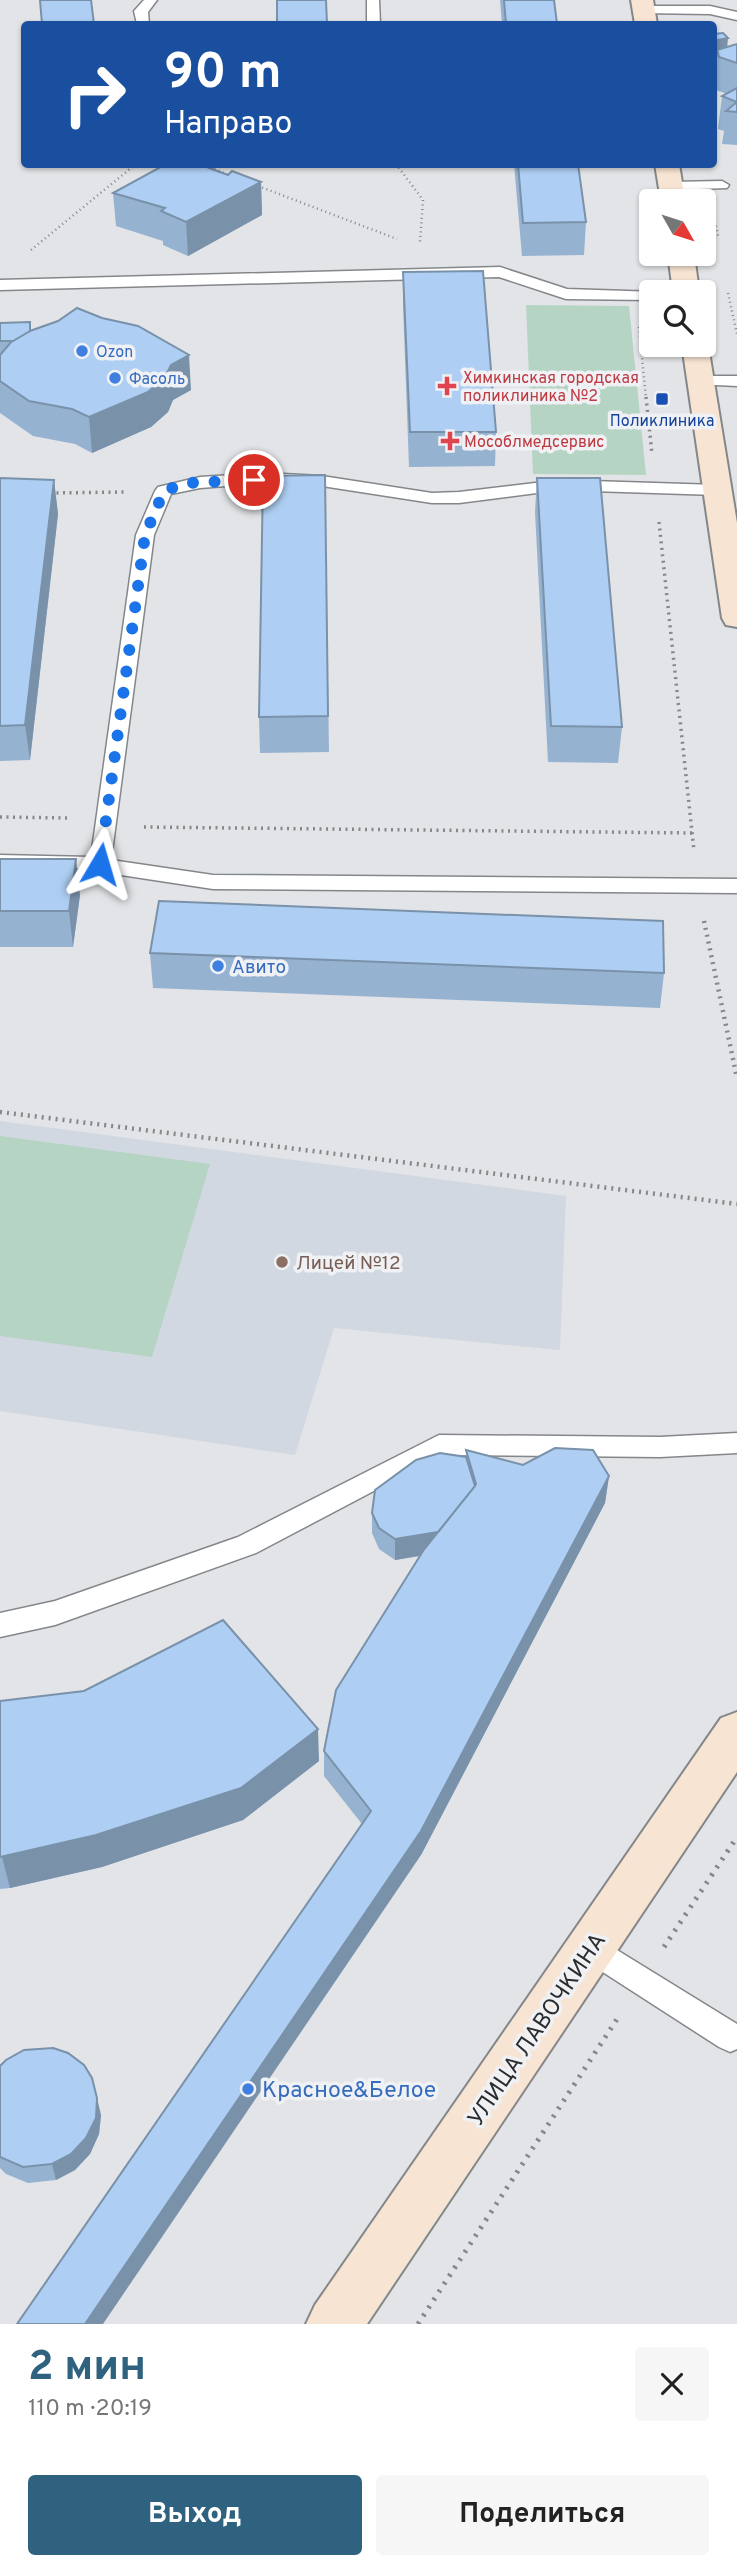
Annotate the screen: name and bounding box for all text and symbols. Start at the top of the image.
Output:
text: 90 m [164,44,282,106]
icon: right [49,49,140,140]
text: Направо [164,105,292,145]
north arrow [639,189,716,266]
map controls [639,189,716,357]
button: search [639,280,716,357]
marker: Ozon [74,343,90,359]
place label: Ozon [96,343,133,363]
place label: Химкинская городская поликлиника №2 [463,369,639,407]
marker: Фасоль [107,370,123,386]
place label: Фасоль [129,370,185,390]
marker: Химкинская городская поликлиника №2 [437,376,457,396]
marker: Поликлиника [654,391,670,407]
place label: Поликлиника [610,412,714,432]
marker: Мособлмедсервис [442,433,458,449]
place label: Мособлмедсервис [464,433,604,453]
pin [224,450,284,510]
icon: arrive [235,461,273,499]
position arrow [63,827,137,901]
place label: Авито [232,956,286,980]
marker: Авито [210,958,226,974]
place label: Лицей №12 [296,1252,401,1276]
marker: Лицей №12 [274,1254,290,1270]
street label: УЛИЦА ЛАВОЧКИНА [463,1928,614,2133]
place label: Красное&Белое [262,2077,436,2106]
marker: Красное&Белое [240,2081,256,2097]
text: 2 мин [28,2342,146,2395]
button: close [635,2347,709,2421]
text: 110 m · 20:19 [28,2395,152,2424]
button: Выход [28,2475,362,2555]
button: Поделиться [376,2475,709,2555]

